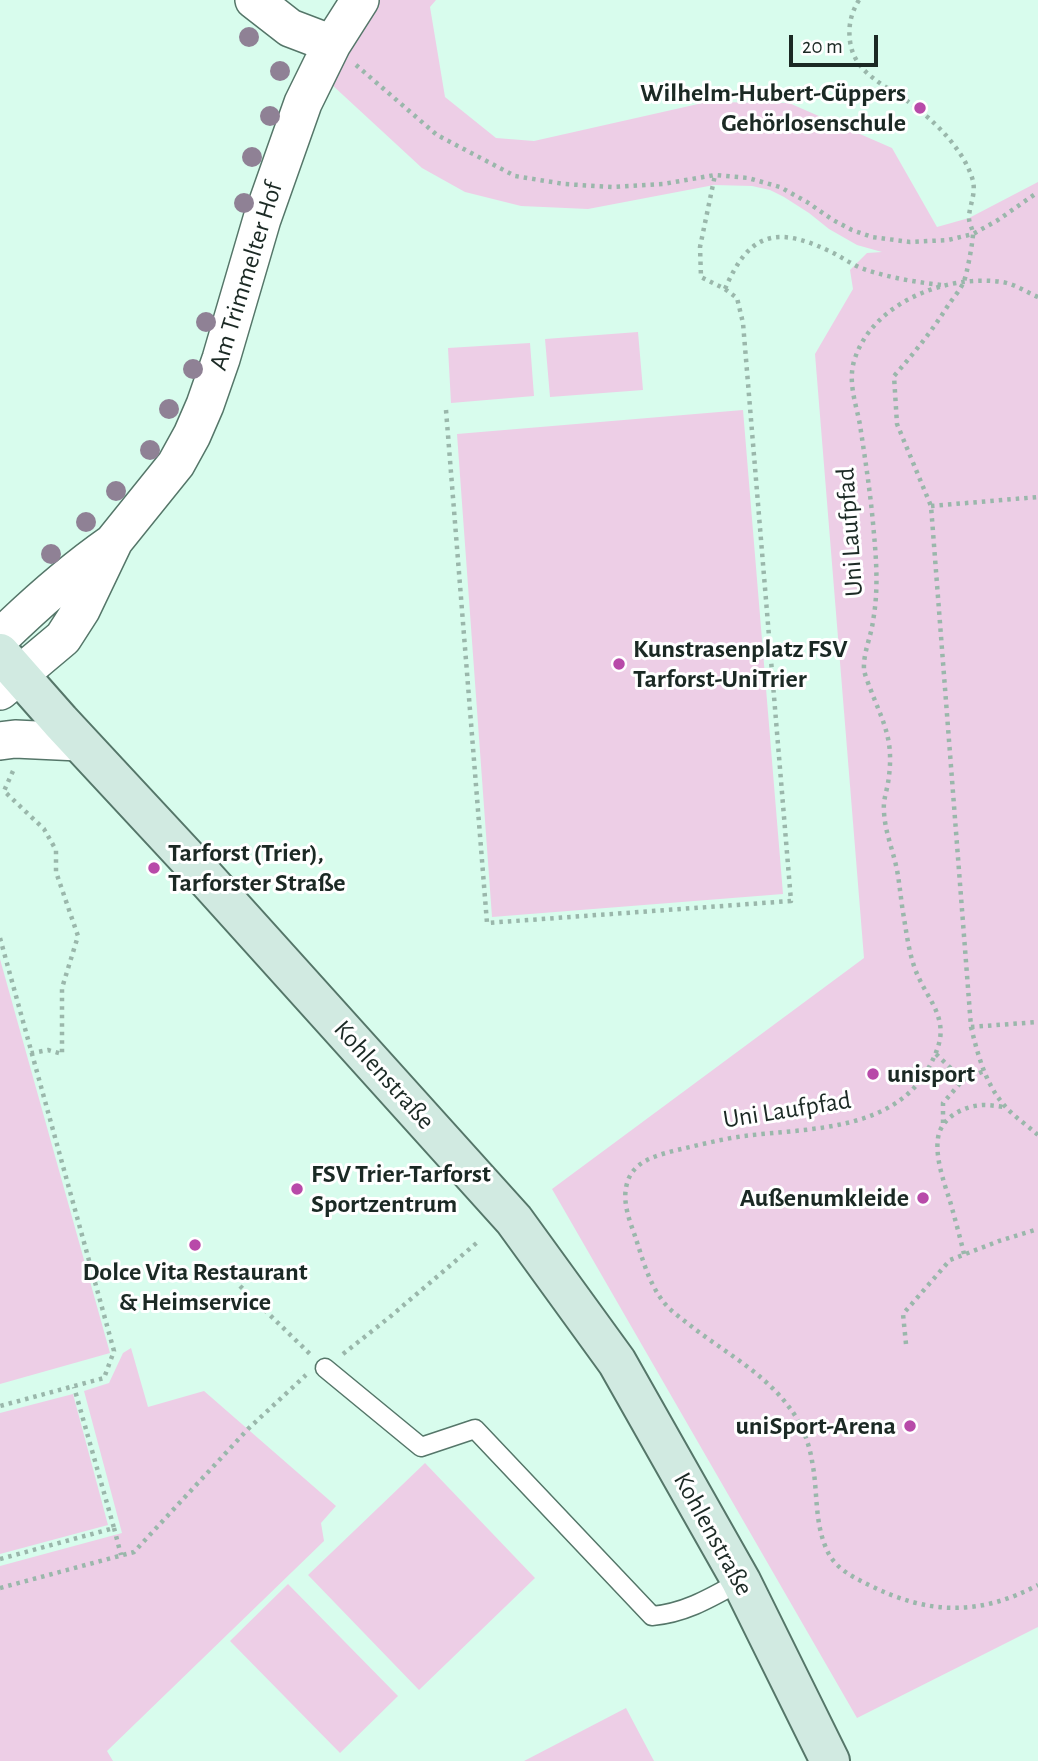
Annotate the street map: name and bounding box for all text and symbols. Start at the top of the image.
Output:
scale bar [793,21,882,65]
text: 20 m [802,36,843,57]
place label: Wilhelm-Hubert-Cüppers Gehörlosenschule [640,77,906,138]
marker: Wilhelm-Hubert-Cüppers Gehörlosenschule [912,100,928,116]
street label: Am Trimmelter Hof [203,178,289,374]
street label: Uni Laufpfad [830,466,870,598]
place label: Kunstrasenplatz FSV Tarforst-UniTrier [633,633,848,694]
marker: Kunstrasenplatz FSV Tarforst-UniTrier [611,656,627,672]
place label: Tarforst (Trier), Tarforster Straße [168,837,346,898]
marker: Tarforst (Trier), Tarforster Straße [146,860,162,876]
street label: Kohlenstraße [327,1014,441,1136]
place label: unisport [887,1058,975,1090]
marker: unisport [865,1066,881,1082]
street label: Uni Laufpfad [721,1084,853,1136]
place label: FSV Trier-Tarforst Sportzentrum [311,1158,491,1220]
marker: FSV Trier-Tarforst Sportzentrum [289,1181,305,1197]
place label: Außenumkleide [740,1182,909,1214]
marker: Außenumkleide [915,1190,931,1206]
marker: Dolce Vita Restaurant & Heimservice [187,1237,203,1253]
place label: Dolce Vita Restaurant & Heimservice [82,1256,308,1318]
place label: uniSport-Arena [735,1410,896,1442]
marker: uniSport-Arena [902,1418,918,1434]
street label: Kohlenstraße [666,1467,760,1601]

